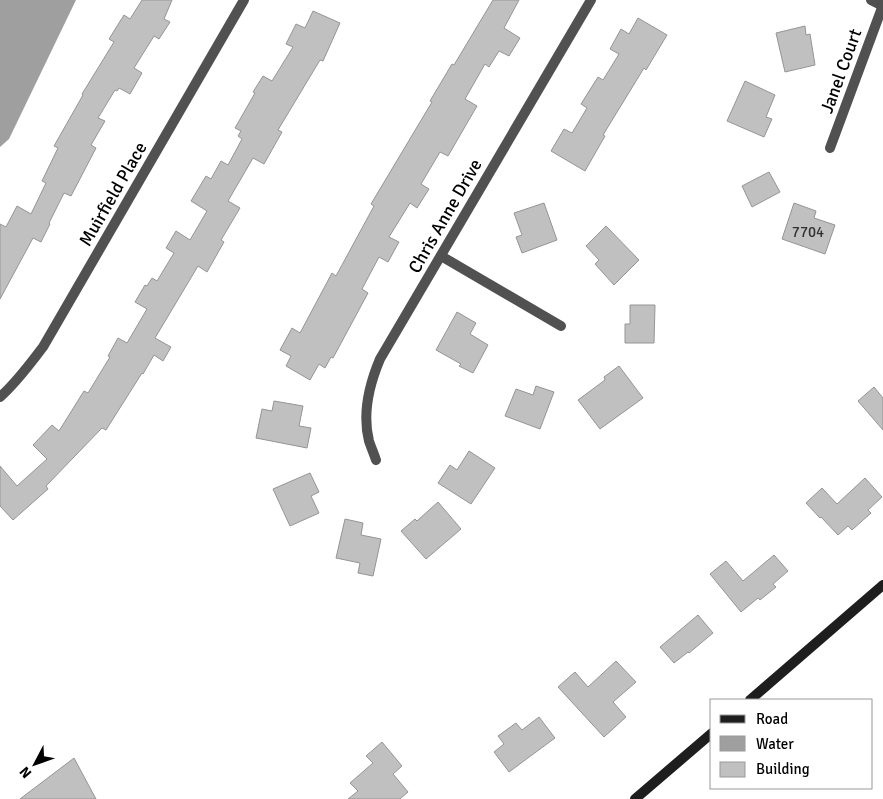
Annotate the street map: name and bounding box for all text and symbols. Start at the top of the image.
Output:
street label: Janel Court [816,26,866,116]
street label: Muirfield Place [74,138,152,250]
street label: Chris Anne Drive [403,155,487,277]
house number: 7704 [792,223,824,241]
legend [710,699,873,789]
text: Road [756,710,788,728]
text: Water [756,735,794,753]
north arrow [10,739,60,789]
text: Building [756,760,810,778]
text: N [16,763,35,781]

